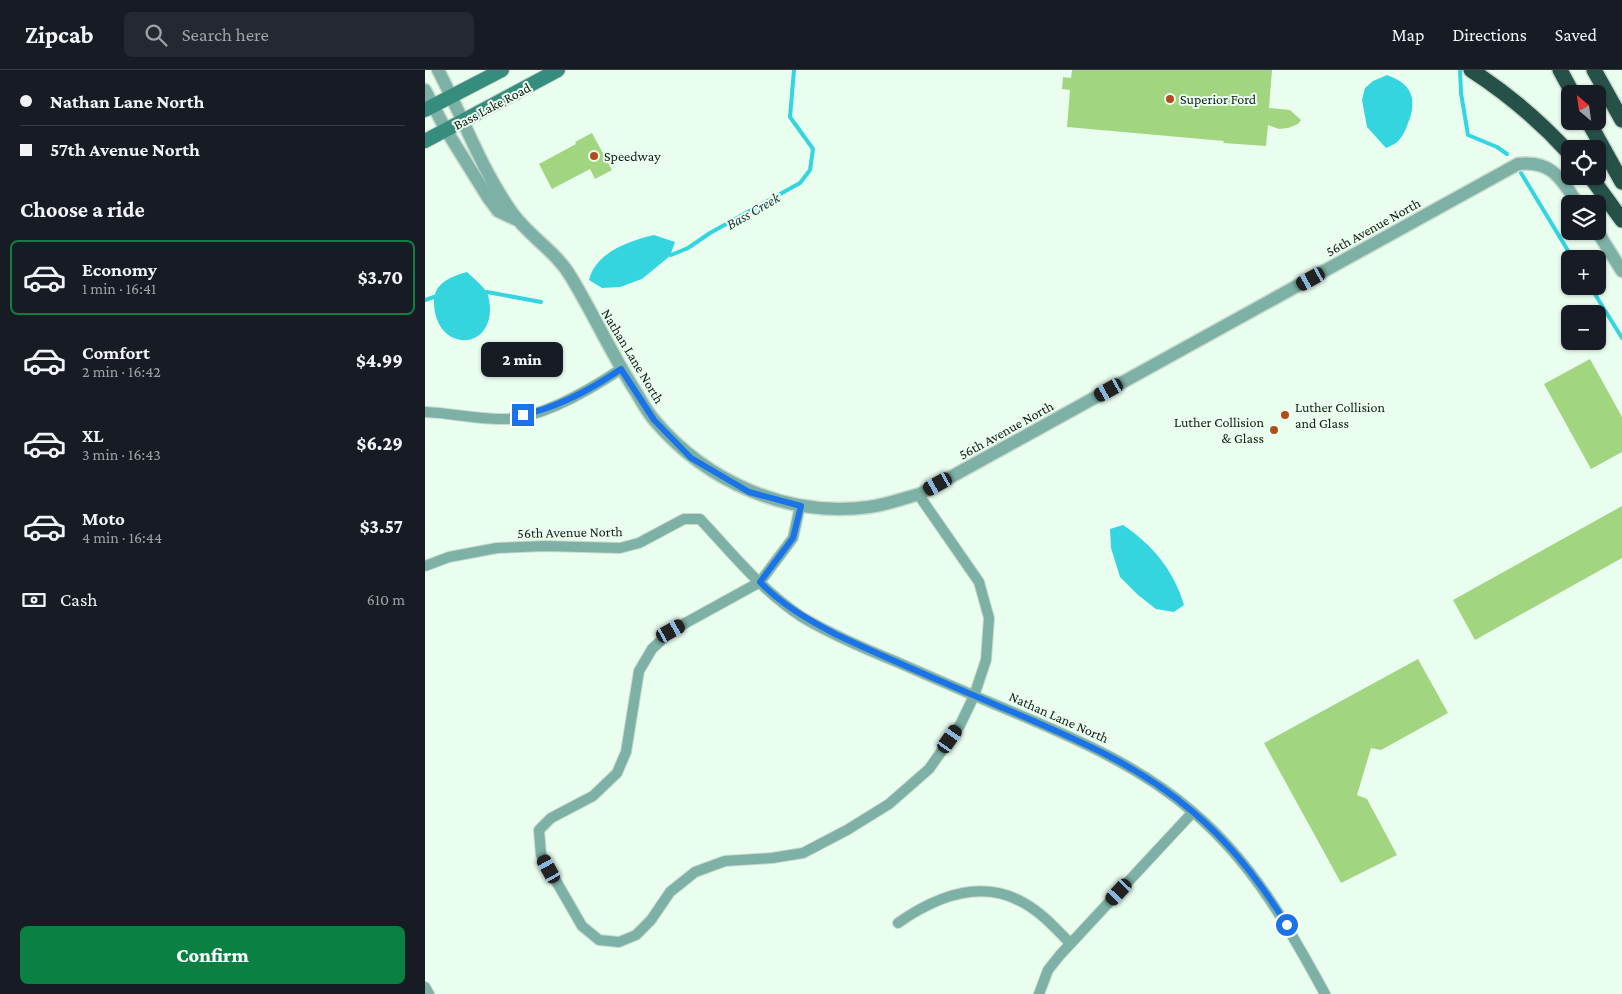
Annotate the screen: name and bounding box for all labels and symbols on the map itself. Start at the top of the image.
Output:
street label: Bass Lake Road [451,79,534,133]
north arrow [1561,85,1606,130]
place label: Superior Ford [1180,91,1257,107]
marker: Superior Ford [1164,93,1176,105]
place label: Speedway [604,148,661,164]
marker: Speedway [588,150,600,162]
water label: Bass Creek [723,189,784,233]
street label: 56th Avenue North [1323,194,1423,260]
car [1294,265,1327,293]
street label: Nathan Lane North [598,306,668,407]
callout: 2 min [482,342,564,378]
car [1092,376,1125,404]
street label: 56th Avenue North [956,397,1056,463]
place label: Luther Collision and Glass [1295,399,1385,431]
route end [512,404,534,426]
marker: Luther Collision and Glass [1279,409,1291,421]
place label: Luther Collision & Glass [1174,414,1264,446]
marker: Luther Collision & Glass [1268,424,1280,436]
car [921,470,954,498]
street label: 56th Avenue North [517,523,623,541]
car [654,617,687,645]
street label: Nathan Lane North [1007,688,1112,746]
car [935,722,964,756]
car [535,852,562,886]
car [1103,876,1134,908]
route start [1276,914,1298,936]

